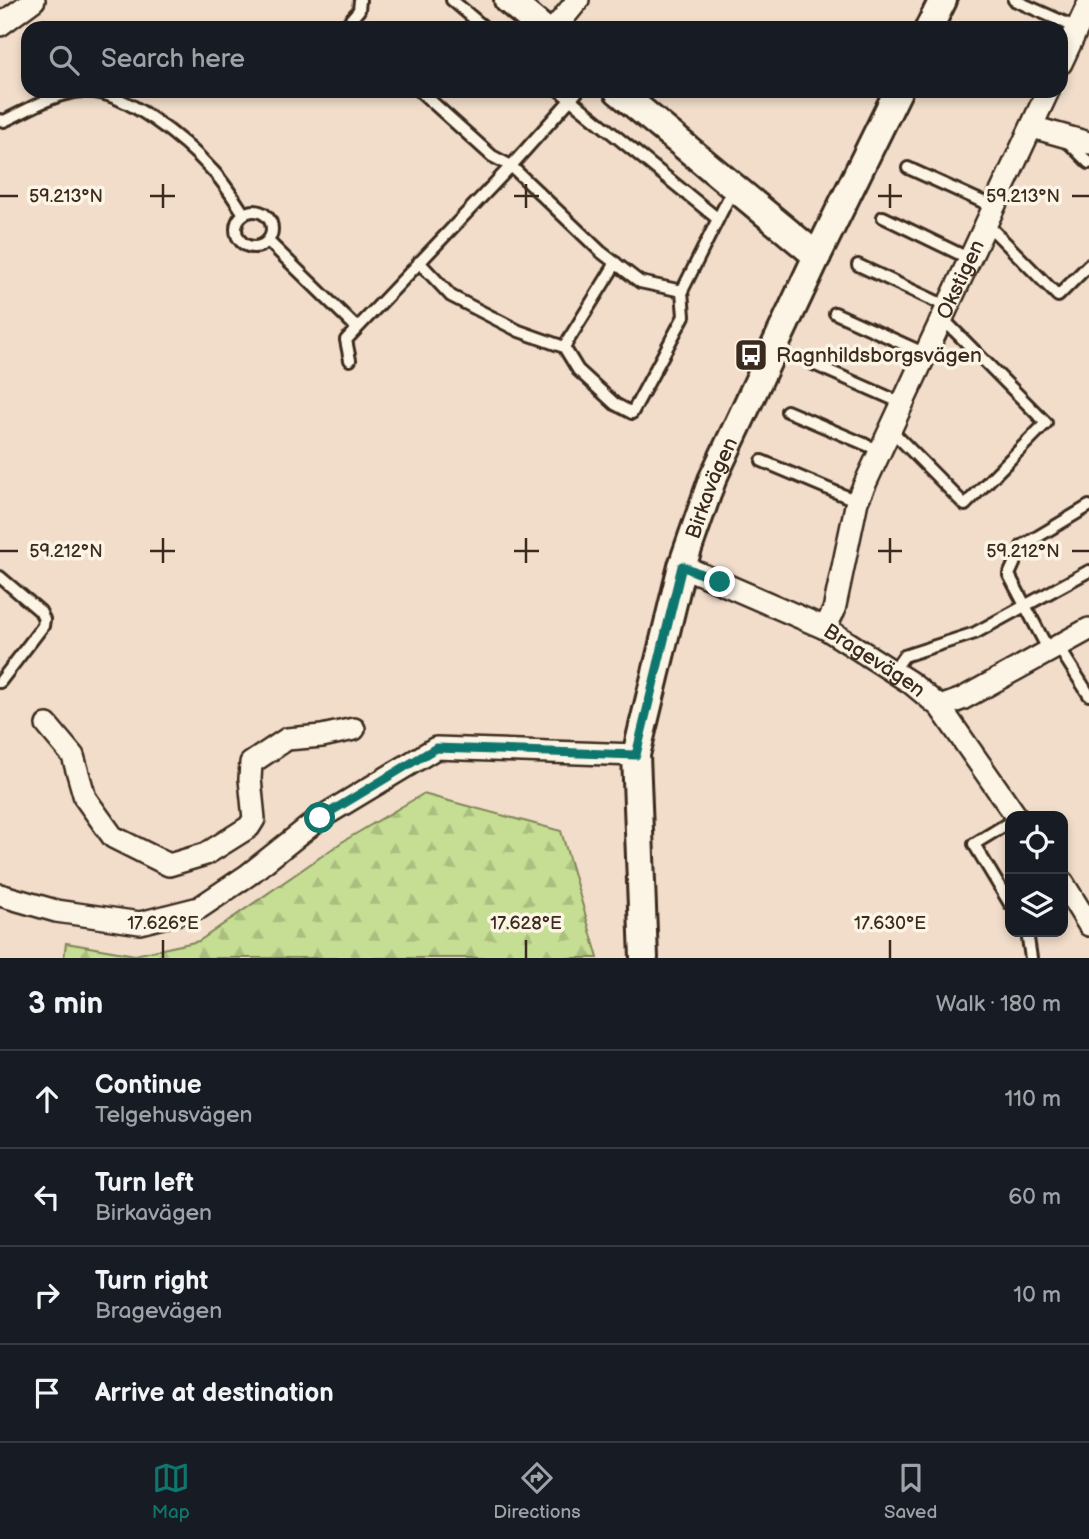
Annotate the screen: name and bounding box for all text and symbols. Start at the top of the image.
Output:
search box [21,21,1068,98]
icon: search [45,41,83,79]
text: Search here [101,44,245,75]
text: 59.213°N [29,186,103,207]
text: 59.213°N [986,186,1060,207]
street label: Okstigen [931,236,989,323]
bus stop icon: Ragnhildsborgsvägen [732,336,770,374]
place label: Ragnhildsborgsvägen [776,343,982,368]
street label: Birkavägen [680,433,743,542]
text: 59.212°N [29,541,103,562]
text: 59.212°N [986,541,1060,562]
route end [704,566,735,597]
street label: Bragevägen [819,618,931,702]
route start [304,802,335,833]
map controls [1005,811,1068,937]
button: locate [1005,811,1068,874]
button: layers [1005,874,1068,937]
text: 17.626°E [127,913,199,934]
text: 17.628°E [490,913,562,934]
text: 17.630°E [854,913,926,934]
text: 3 min [28,986,103,1022]
text: Walk · 180 m [936,990,1061,1018]
text: Continue [95,1070,202,1101]
icon: ahead [28,1080,66,1118]
text: 110 m [1004,1085,1061,1113]
text: Telgehusvägen [95,1101,253,1129]
text: Turn left [95,1168,194,1199]
icon: left [28,1178,66,1216]
text: 60 m [1008,1183,1061,1211]
text: Birkavägen [95,1199,212,1227]
text: Turn right [95,1266,208,1297]
icon: right [28,1276,66,1314]
text: 10 m [1013,1281,1061,1309]
text: Bragevägen [95,1297,222,1325]
icon: arrive [28,1374,66,1412]
text: Arrive at destination [95,1378,334,1409]
tab: Map [152,1459,190,1524]
tab: Directions [493,1459,581,1524]
tab: Saved [884,1459,937,1524]

